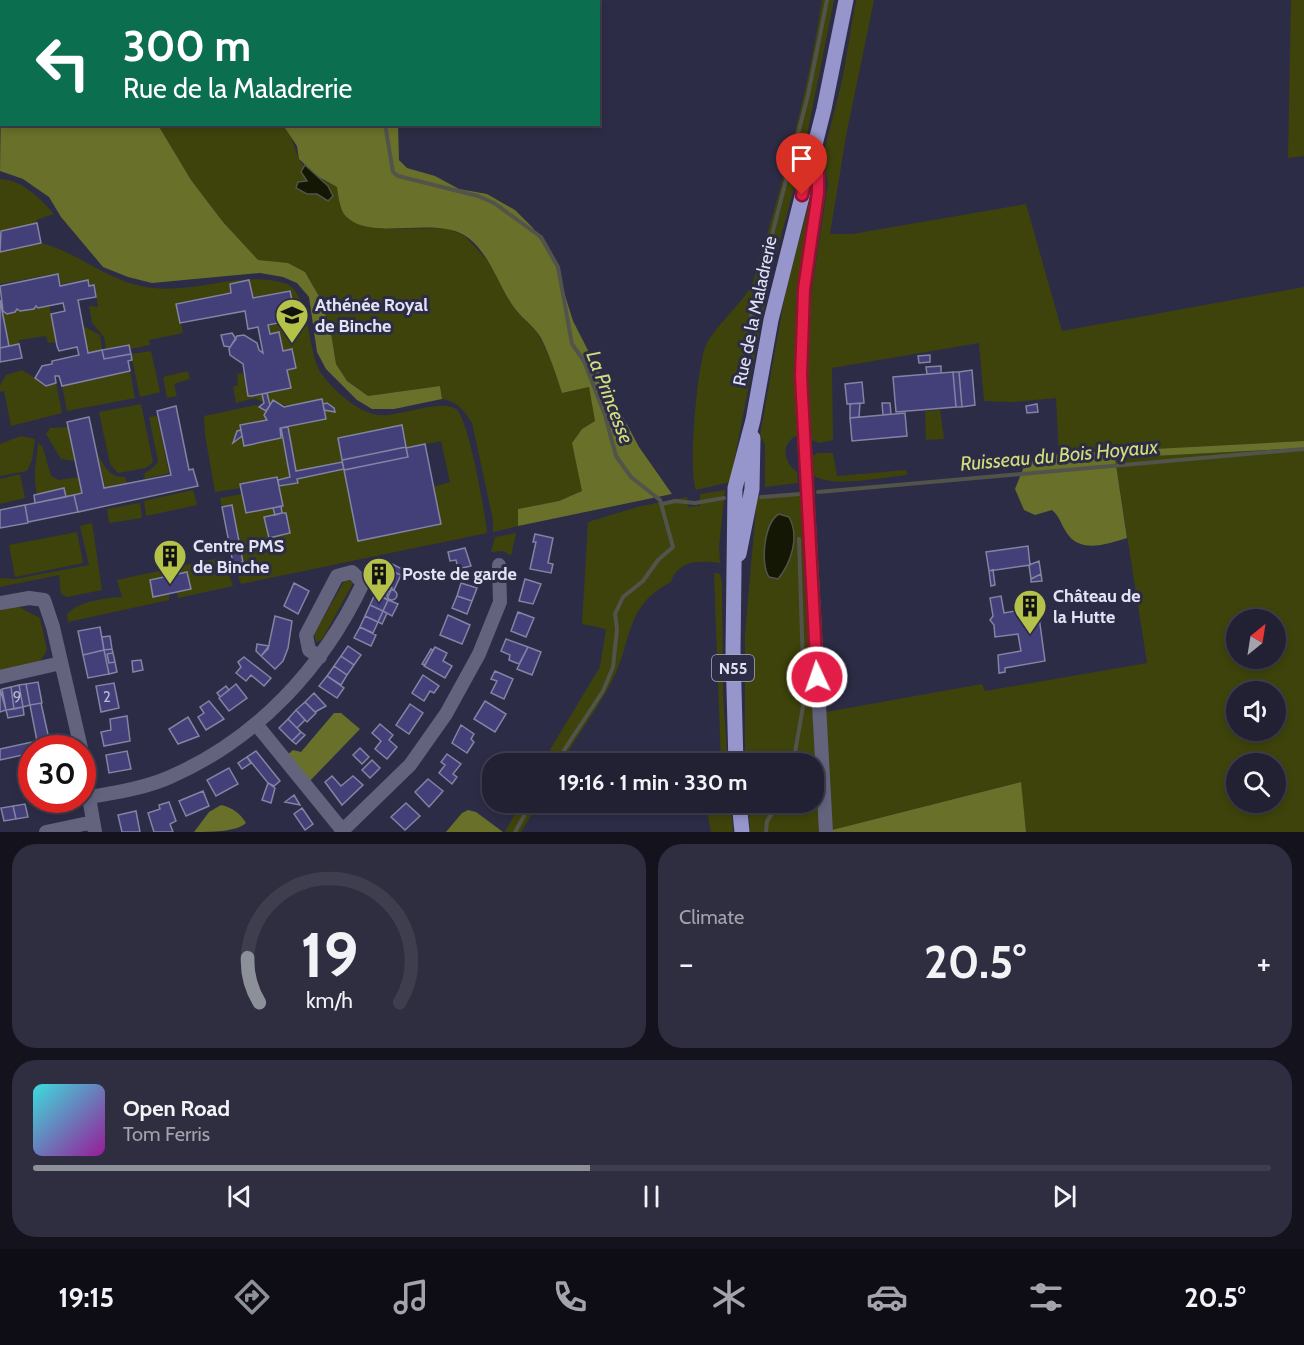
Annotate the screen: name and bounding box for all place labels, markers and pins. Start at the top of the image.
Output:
pin [776,133,827,195]
place label: Athénée Royal de Binche [315,294,428,337]
school or university icon: Athénée Royal de Binche [274,297,310,344]
place label: Centre PMS de Binche [193,535,284,578]
building icon: Centre PMS de Binche [152,538,188,585]
building icon: Poste de garde [361,556,397,603]
place label: Poste de garde [402,563,517,585]
place label: Château de la Hutte [1053,585,1141,628]
building icon: Château de la Hutte [1012,588,1048,635]

